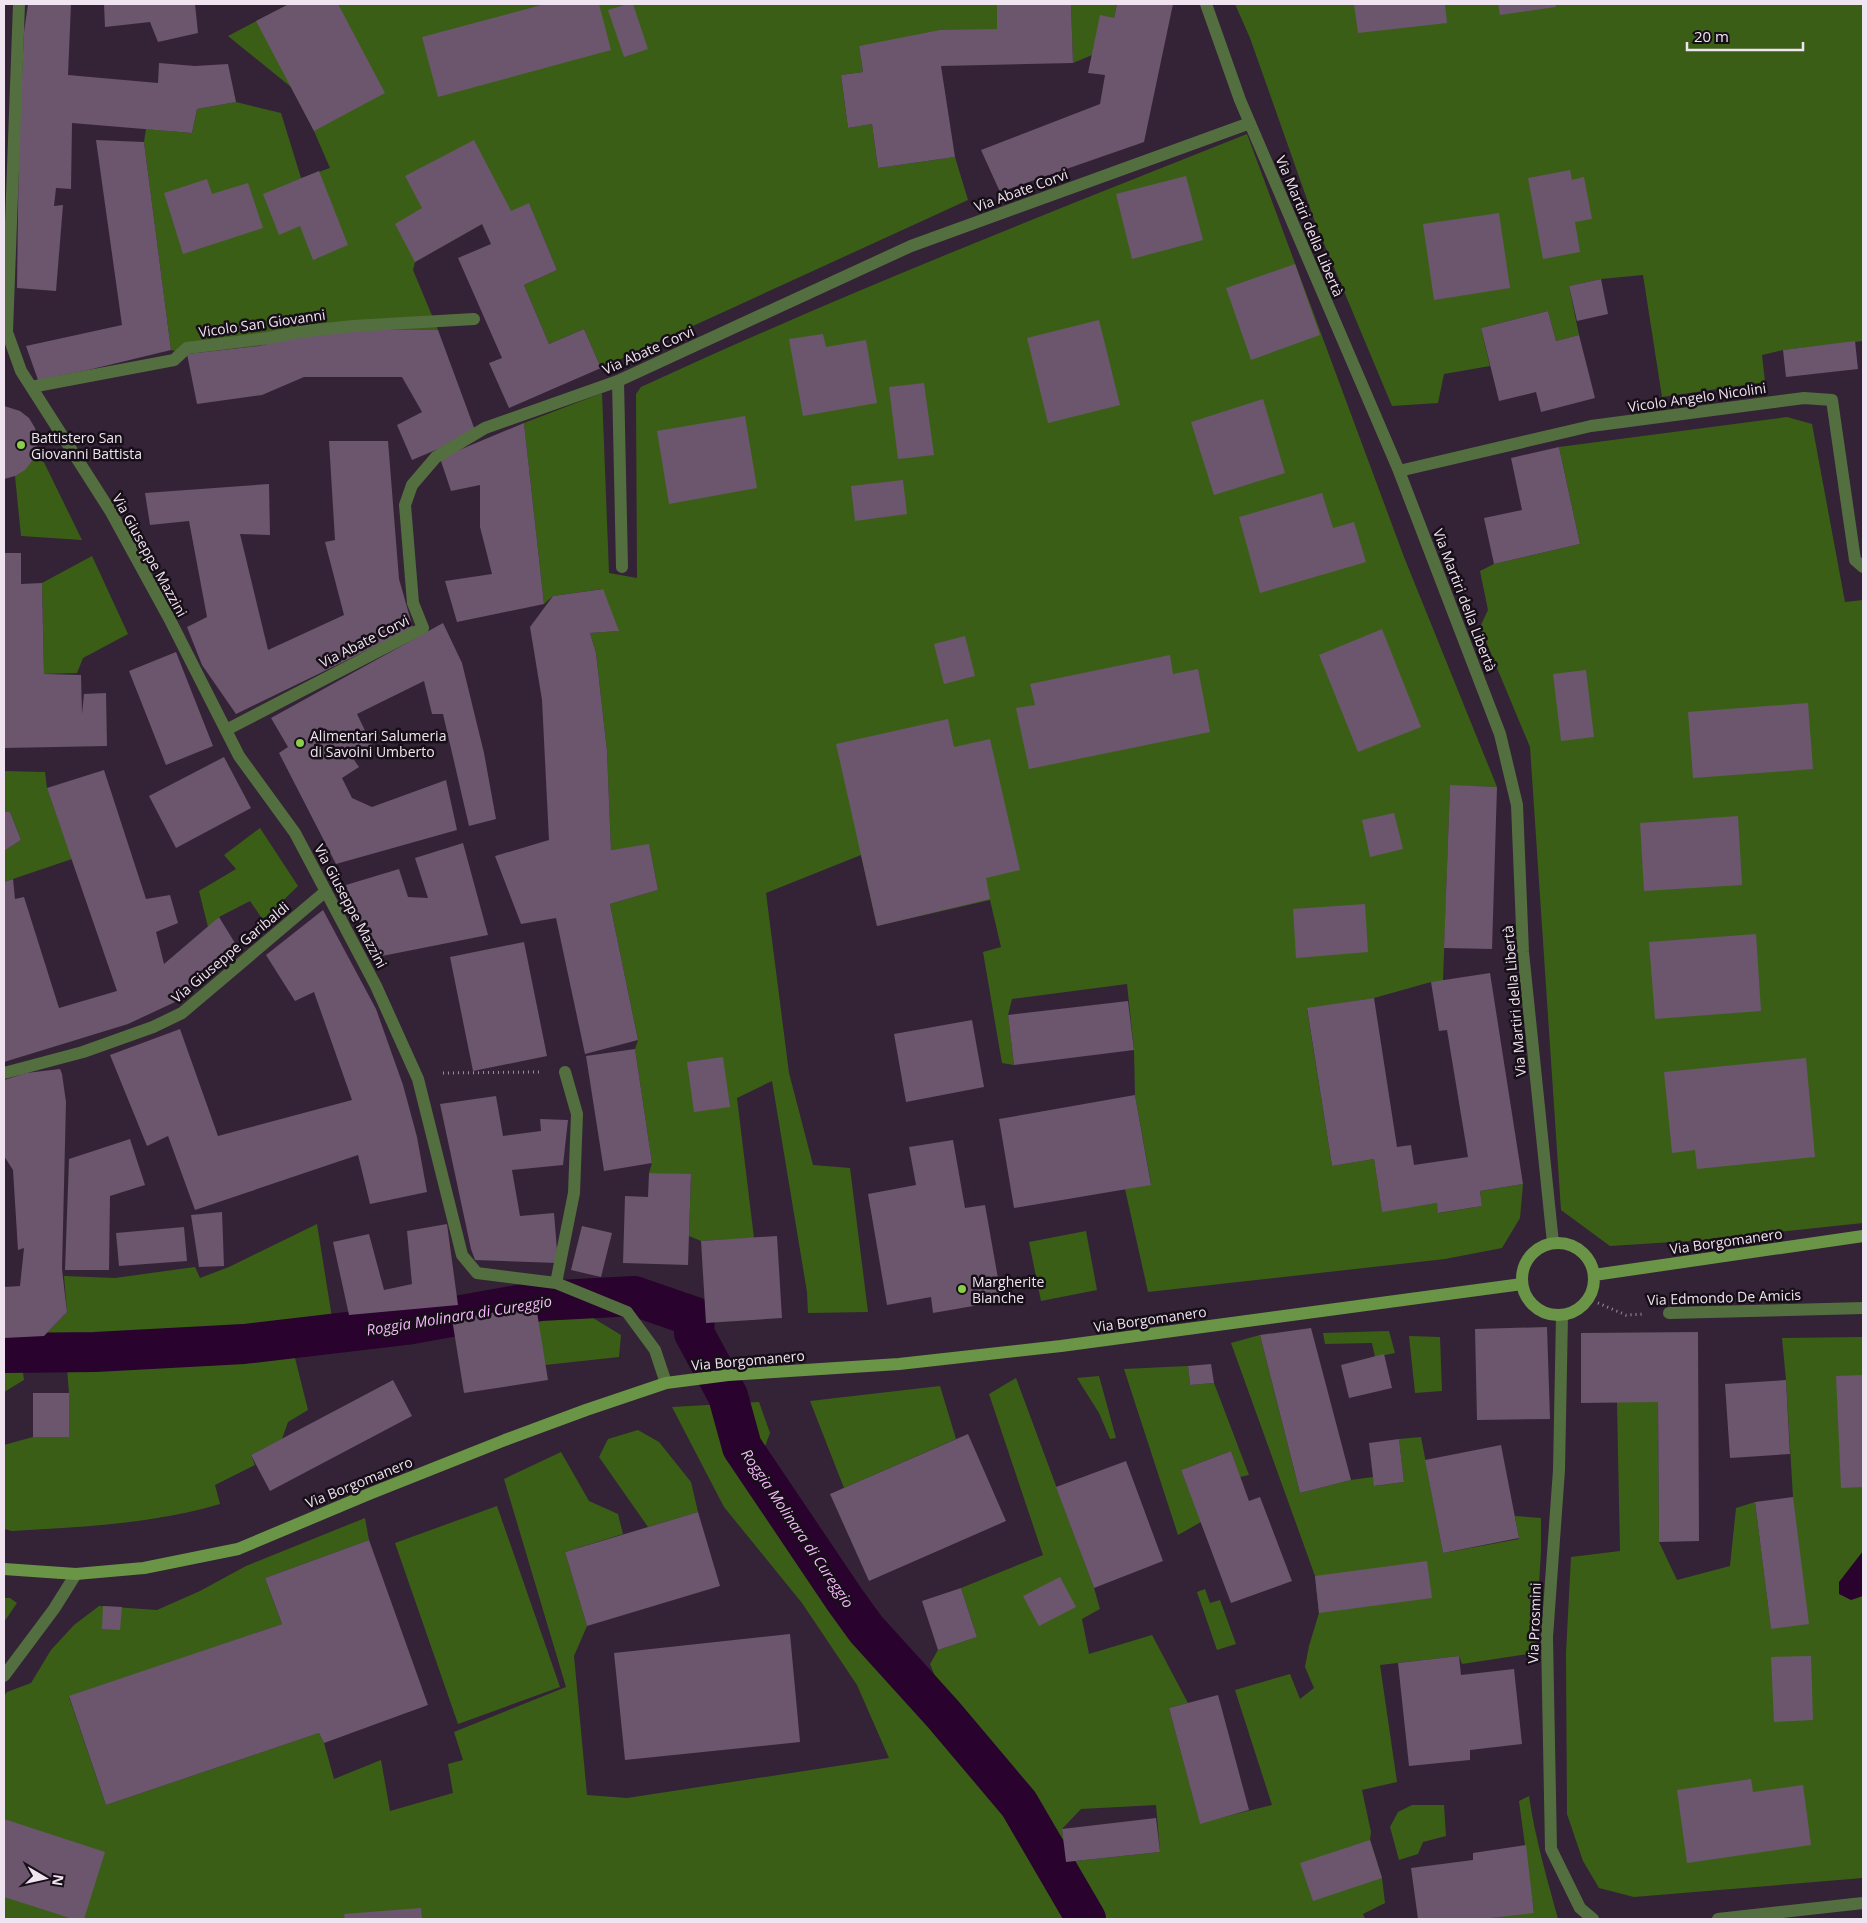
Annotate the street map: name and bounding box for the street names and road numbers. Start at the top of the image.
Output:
street label: Via Martiri della Libertà [1272,153,1348,299]
street label: Via Abate Corvi [971,164,1071,216]
street label: Vicolo San Giovanni [197,305,327,341]
street label: Via Abate Corvi [599,321,697,379]
street label: Vicolo Angelo Nicolini [1627,378,1767,416]
street label: Via Giuseppe Mazzini [108,490,192,620]
street label: Via Martiri della Libertà [1429,526,1501,674]
street label: Via Abate Corvi [316,610,412,672]
street label: Via Giuseppe Mazzini [310,841,392,971]
street label: Via Giuseppe Garibaldi [167,897,293,1007]
street label: Via Martiri della Libertà [1498,925,1530,1077]
street label: Via Borgomanero [1668,1224,1784,1258]
street label: Via Edmondo De Amicis [1647,1285,1802,1309]
street label: Via Borgomanero [1092,1302,1208,1336]
street label: Via Borgomanero [690,1346,806,1374]
street label: Via Borgomanero [303,1452,415,1512]
street label: Via Prosmini [1523,1582,1545,1664]

